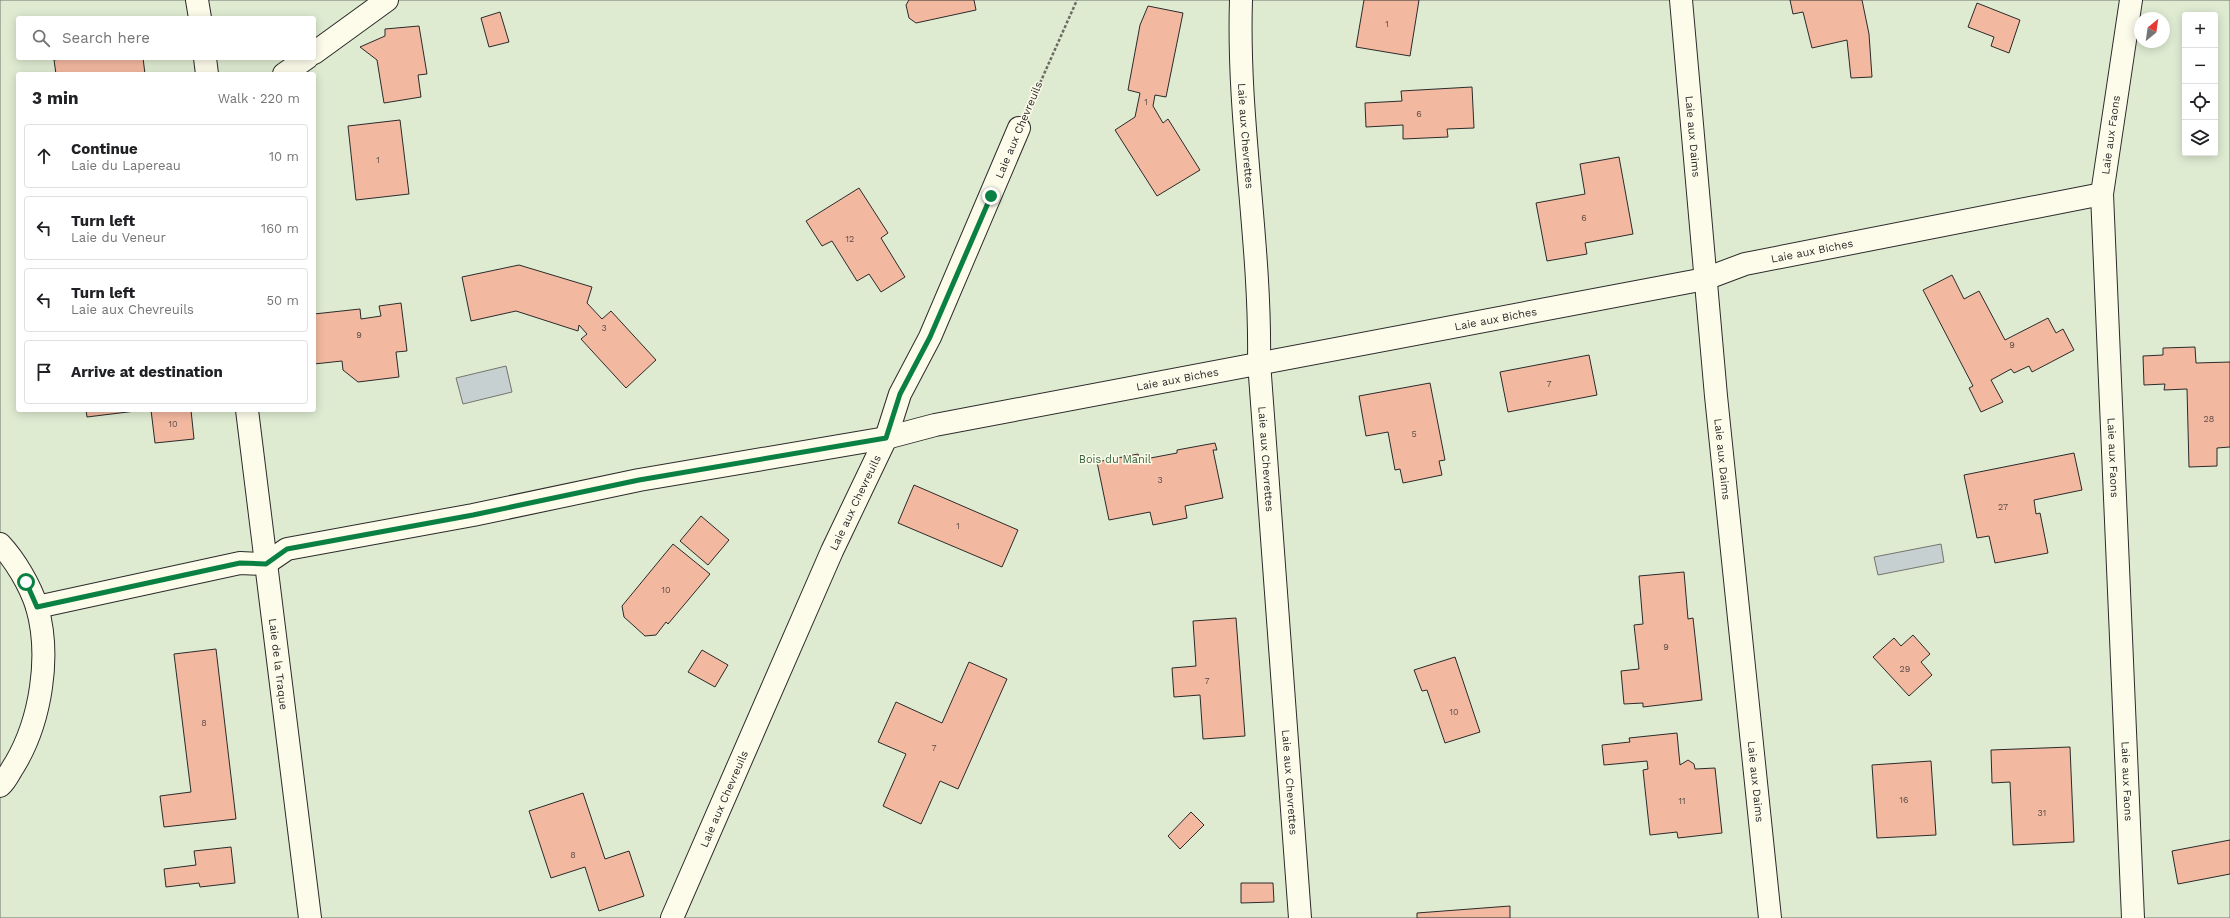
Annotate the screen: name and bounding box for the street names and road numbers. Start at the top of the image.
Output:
street label: Laie aux Chevreuils [993,79,1045,180]
street label: Laie aux Chevrettes [1236,83,1256,189]
street label: Laie aux Faons [2099,94,2123,175]
street label: Laie aux Daims [1683,95,1703,178]
street label: Laie aux Biches [1770,236,1854,265]
street label: Laie aux Biches [1453,304,1538,333]
street label: Laie aux Biches [1135,365,1220,393]
street label: Laie aux Chevrettes [1256,406,1277,513]
street label: Laie aux Faons [2105,417,2121,498]
street label: Laie aux Daims [1712,418,1733,501]
street label: Laie aux Chevreuils [827,453,884,552]
street label: Laie de la Traque [266,617,291,711]
street label: Laie aux Chevrettes [1280,729,1300,836]
street label: Laie aux Daims [1745,740,1767,823]
street label: Laie aux Faons [2119,741,2135,822]
street label: Laie aux Chevreuils [697,748,751,849]

